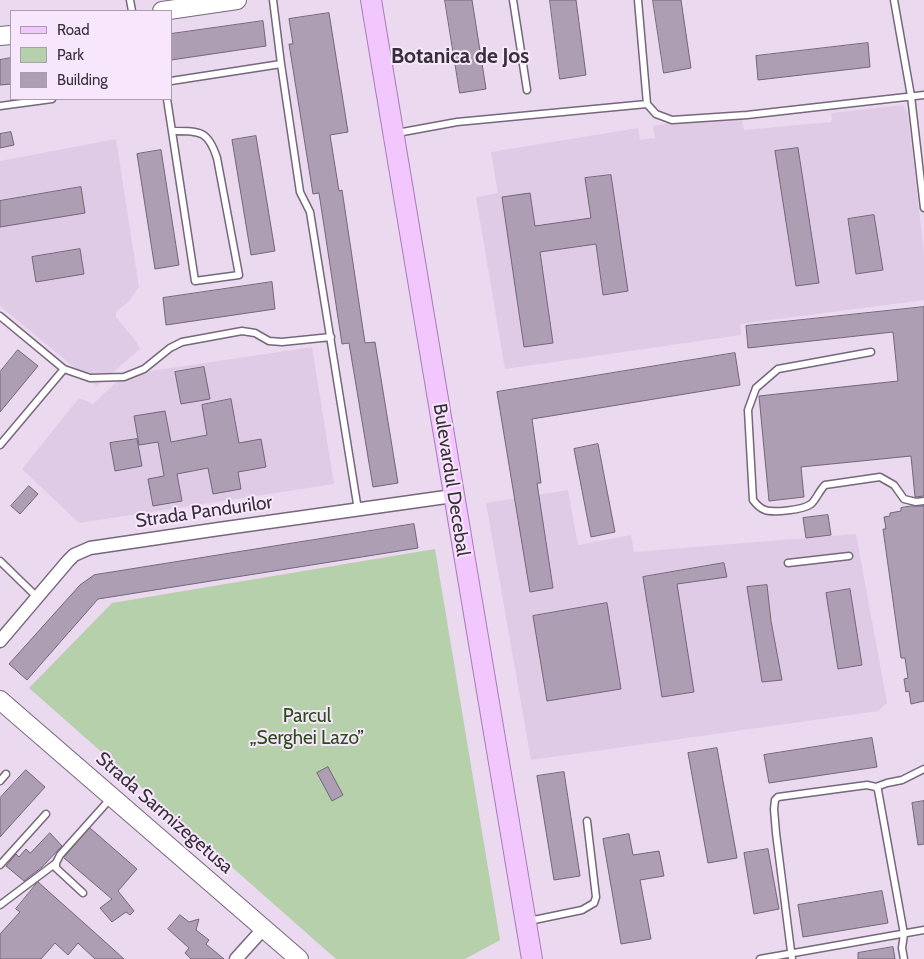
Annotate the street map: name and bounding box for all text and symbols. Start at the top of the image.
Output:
legend [10,10,172,100]
text: Road [57,21,90,39]
district label: Botanica de Jos [391,44,529,70]
text: Park [57,46,84,64]
text: Building [57,71,108,89]
street label: Bulevardul Decebal [428,402,474,558]
street label: Strada Pandurilor [134,491,274,533]
park label: Parcul „Serghei Lazo” [250,705,364,749]
street label: Strada Sarmizegetusa [91,747,237,879]

